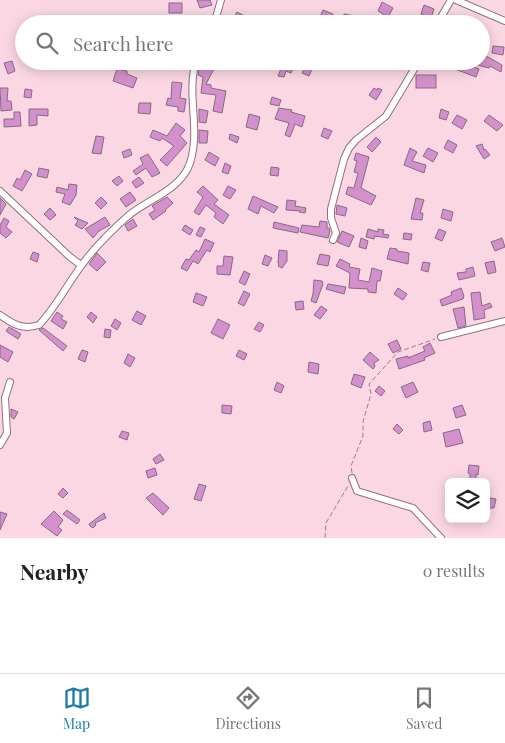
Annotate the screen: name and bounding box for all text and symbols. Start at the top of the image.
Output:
search box [15,15,490,70]
icon: search [33,29,61,57]
text: Search here [73,30,173,56]
map controls [445,478,490,523]
button: layers [445,478,490,523]
text: Nearby [20,557,89,585]
text: 0 results [423,560,485,581]
tab: Map [63,684,91,733]
tab: Directions [216,684,281,733]
tab: Saved [406,684,442,733]

